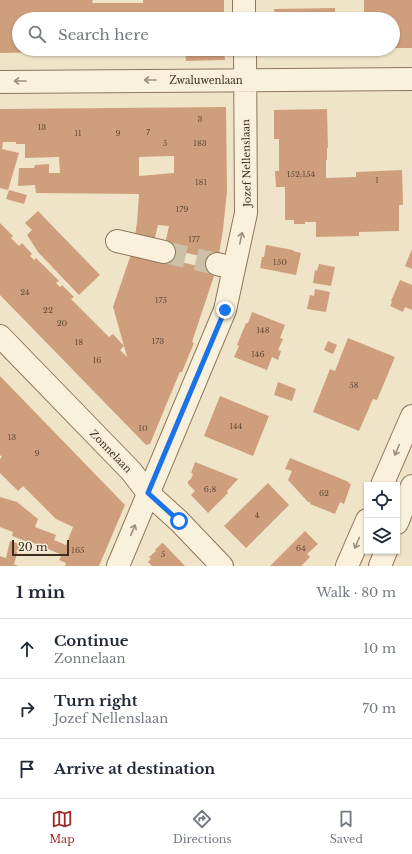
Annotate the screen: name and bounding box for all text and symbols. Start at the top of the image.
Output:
search box [12,12,400,56]
icon: search [26,23,48,45]
text: Search here [58,25,149,44]
street label: Zwaluwenlaan [169,74,243,87]
one-way arrow [144,77,157,84]
one-way arrow [14,78,27,85]
house number: 3 [198,114,203,124]
street label: Jozef Nellenslaan [239,119,254,209]
house number: 13 [38,122,46,132]
house number: 7 [146,127,151,137]
house number: 11 [74,128,82,138]
house number: 9 [115,128,121,138]
house number: 5 [163,138,168,148]
house number: 183 [193,138,207,148]
house number: 152;154 [287,169,315,179]
house number: 1 [375,175,379,185]
house number: 181 [195,177,207,187]
house number: 179 [176,204,188,214]
one-way arrow [237,232,245,245]
house number: 177 [188,234,201,244]
house number: 150 [273,257,287,267]
house number: 24 [20,287,30,297]
house number: 175 [155,295,167,305]
route end [216,301,234,319]
house number: 22 [43,305,53,315]
house number: 20 [57,318,68,328]
house number: 148 [256,325,270,335]
house number: 173 [152,336,164,346]
house number: 18 [75,337,83,347]
house number: 146 [251,349,265,359]
house number: 16 [93,355,101,365]
house number: 58 [349,380,359,390]
house number: 144 [230,421,243,431]
house number: 10 [138,423,148,433]
street label: Zonnelaan [87,427,134,476]
house number: 13 [8,432,16,442]
one-way arrow [393,444,400,456]
house number: 9 [34,448,40,458]
map controls [364,482,400,554]
button: locate [364,482,400,518]
house number: 6;8 [204,484,216,494]
house number: 62 [319,488,329,498]
house number: 4 [255,510,260,520]
route start [170,512,188,530]
button: layers [364,518,400,554]
one-way arrow [130,525,137,537]
one-way arrow [353,537,360,549]
scale bar [12,538,69,557]
text: 20 m [18,540,48,554]
house number: 64 [296,543,306,553]
house number: 165 [71,545,85,555]
house number: 5 [161,549,166,559]
text: 1 min [16,582,65,603]
text: Walk · 80 m [317,584,396,601]
text: Continue [54,631,129,650]
icon: ahead [16,638,38,660]
text: 10 m [363,640,396,657]
text: Zonnelaan [54,650,125,667]
text: Turn right [54,691,137,710]
icon: right [16,698,38,720]
text: 70 m [363,700,396,717]
text: Jozef Nellenslaan [54,710,168,727]
icon: arrive [16,758,38,780]
text: Arrive at destination [54,759,215,778]
tab: Map [49,808,75,846]
tab: Directions [173,808,231,846]
tab: Saved [330,808,363,846]

